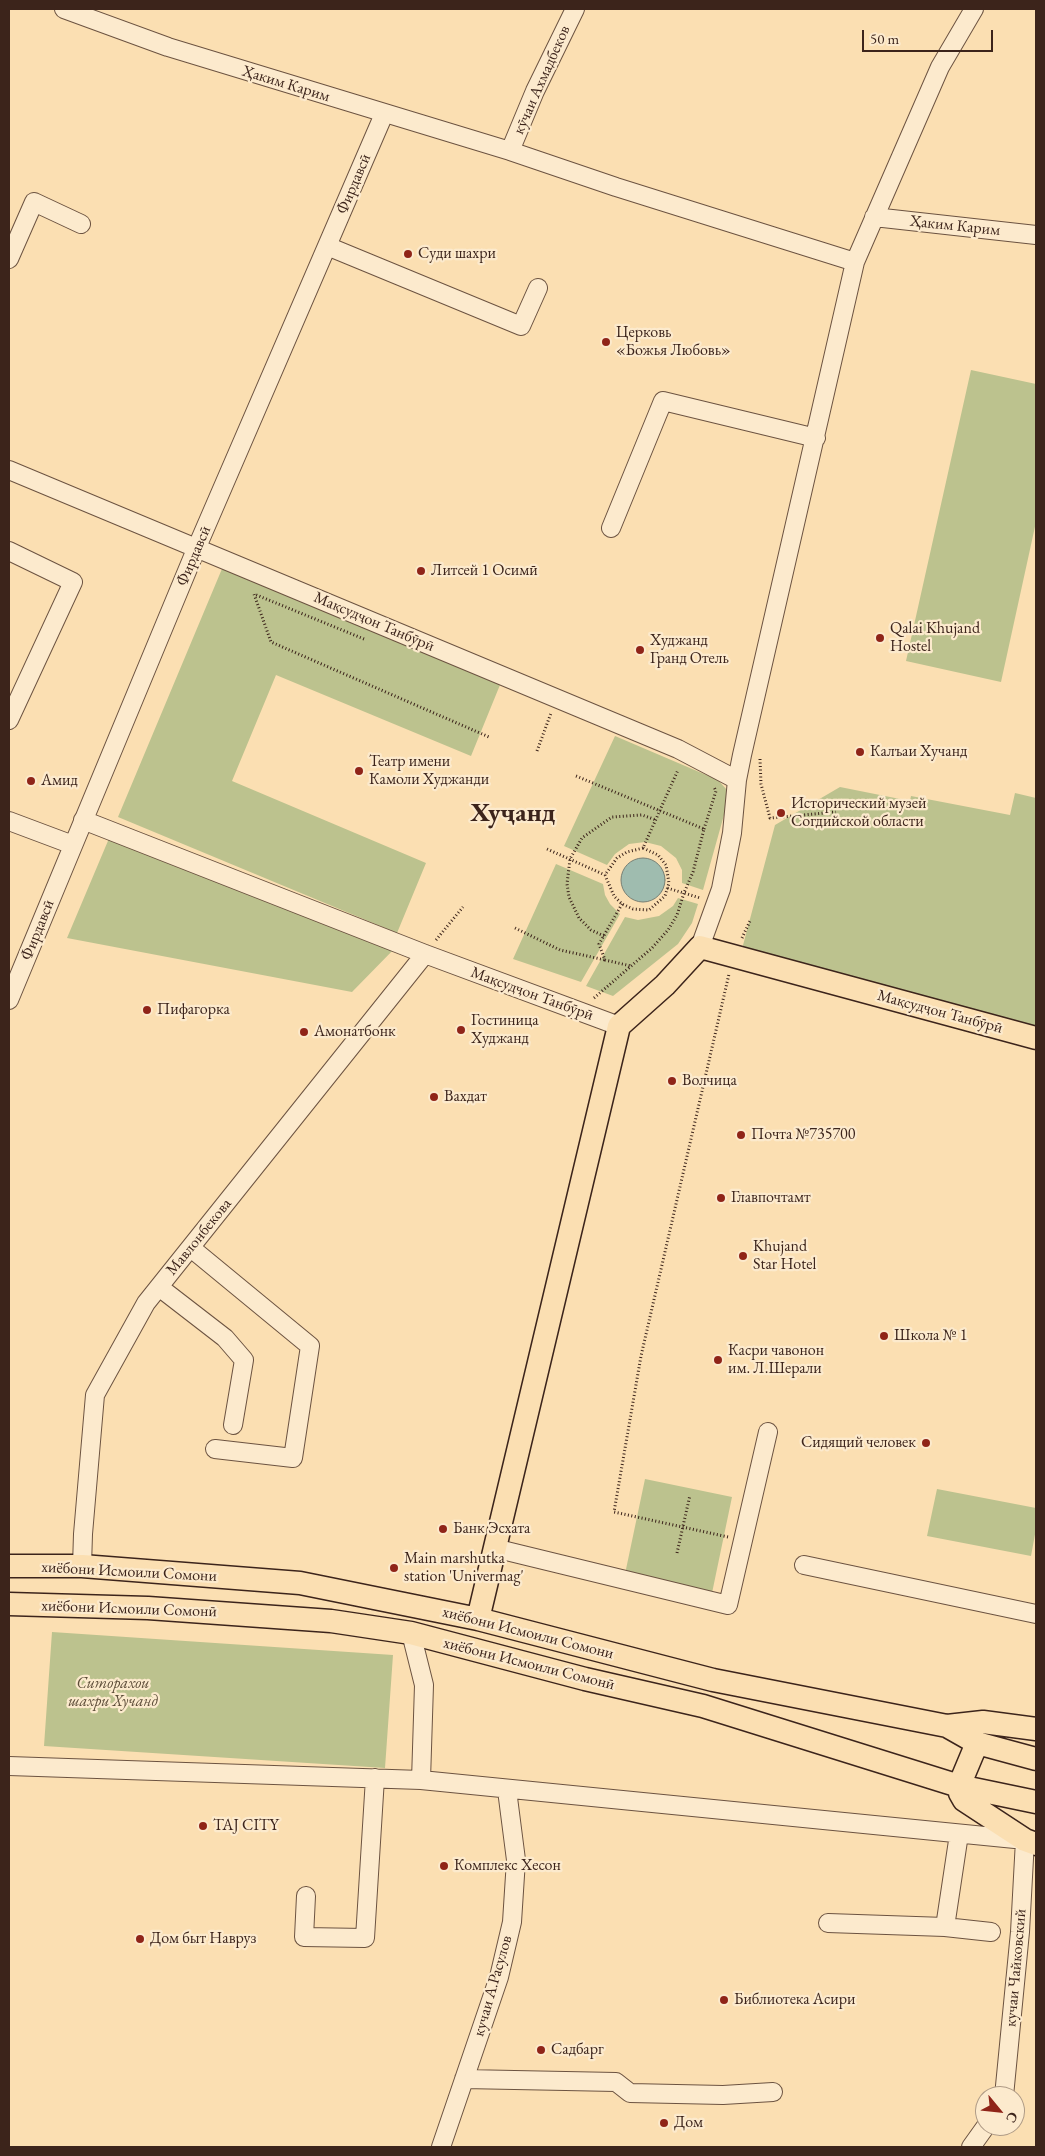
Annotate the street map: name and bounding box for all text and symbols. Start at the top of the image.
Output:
scale bar [865,20,996,52]
street label: кӯчаи Ахмадбеков [509,23,575,137]
text: 50 m [870,29,899,48]
street label: Ҳаким Карим [240,62,332,106]
street label: Фирдавсӣ [333,151,375,217]
street label: Ҳаким Карим [909,212,1001,240]
place label: Суди шахри [418,244,496,264]
marker: Суди шахри [402,248,414,260]
place label: Церковь «Божья Любовь» [616,323,731,361]
marker: Церковь «Божья Любовь» [600,336,612,348]
street label: Фирдавсӣ [173,523,215,589]
place label: Литсей 1 Осимӣ [431,561,538,581]
marker: Литсей 1 Осимӣ [415,565,427,577]
street label: Мақсудҷон Танбӯрӣ [311,588,437,656]
place label: Qalai Khujand Hostel [890,619,980,657]
place label: Худжанд Гранд Отель [650,631,729,669]
marker: Qalai Khujand Hostel [874,632,886,644]
marker: Худжанд Гранд Отель [634,644,646,656]
place label: Калъаи Хучанд [870,742,967,762]
marker: Калъаи Хучанд [854,746,866,758]
place label: Театр имени Камоли Худжанди [369,752,489,790]
marker: Театр имени Камоли Худжанди [353,765,365,777]
place label: Амид [41,771,78,791]
marker: Амид [25,775,37,787]
place label: Исторический музей Согдийской области [791,794,926,832]
district label: Хуҷанд [471,798,555,830]
marker: Исторический музей Согдийской области [775,807,787,819]
street label: Фирдавсӣ [17,897,59,963]
street label: Мақсудҷон Танбӯрӣ [468,963,596,1025]
street label: Мақсудҷон Танбӯрӣ [875,986,1005,1038]
place label: Пифагорка [157,1000,230,1020]
marker: Пифагорка [141,1004,153,1016]
place label: Гостиница Худжанд [471,1011,539,1049]
place label: Амонатбонк [314,1022,396,1042]
marker: Гостиница Худжанд [455,1024,467,1036]
marker: Амонатбонк [298,1026,310,1038]
place label: Волчица [682,1071,737,1091]
marker: Волчица [666,1075,678,1087]
place label: Вахдат [444,1087,487,1107]
marker: Вахдат [428,1091,440,1103]
place label: Почта №735700 [751,1125,855,1145]
marker: Почта №735700 [735,1129,747,1141]
place label: Главпочтамт [731,1188,811,1208]
marker: Главпочтамт [715,1192,727,1204]
street label: Мавлонбекова [162,1195,236,1279]
place label: Khujand Star Hotel [753,1237,816,1275]
marker: Khujand Star Hotel [737,1250,749,1262]
place label: Школа № 1 [894,1326,967,1346]
marker: Школа № 1 [878,1330,890,1342]
place label: Касри чавонон им. Л.Шерали [728,1341,824,1379]
marker: Касри чавонон им. Л.Шерали [712,1354,724,1366]
place label: Сидящий человек [801,1433,916,1453]
marker: Сидящий человек [920,1437,932,1449]
place label: Банк Эсхата [453,1519,530,1539]
marker: Банк Эсхата [437,1523,449,1535]
place label: Main marshutka station 'Univermag' [404,1549,524,1587]
street label: хиёбони Исмоили Сомони [41,1558,217,1586]
marker: Main marshutka station 'Univermag' [388,1562,400,1574]
street label: хиёбони Исмоили Сомонӣ [41,1596,217,1622]
street label: хиёбони Исмоили Сомони [440,1602,616,1664]
street label: хиёбони Исмоили Сомонӣ [441,1633,617,1695]
park label: Ситорахои шахри Хучанд [68,1674,158,1712]
place label: TAJ CITY [213,1816,279,1836]
marker: TAJ CITY [197,1820,209,1832]
place label: Комплекс Хесон [454,1856,561,1876]
marker: Комплекс Хесон [438,1860,450,1872]
street label: кучаи Чайковский [1001,1908,1031,2028]
place label: Дом быт Навруз [150,1929,256,1949]
marker: Дом быт Навруз [134,1933,146,1945]
street label: кучаи А.Расулов [469,1933,517,2039]
place label: Библиотека Асири [734,1990,855,2010]
marker: Библиотека Асири [718,1994,730,2006]
place label: Садбарг [551,2040,604,2060]
marker: Садбарг [535,2044,547,2056]
north arrow [975,2086,1025,2136]
text: С [1002,2109,1023,2126]
place label: Дом [674,2113,703,2133]
marker: Дом [658,2117,670,2129]

